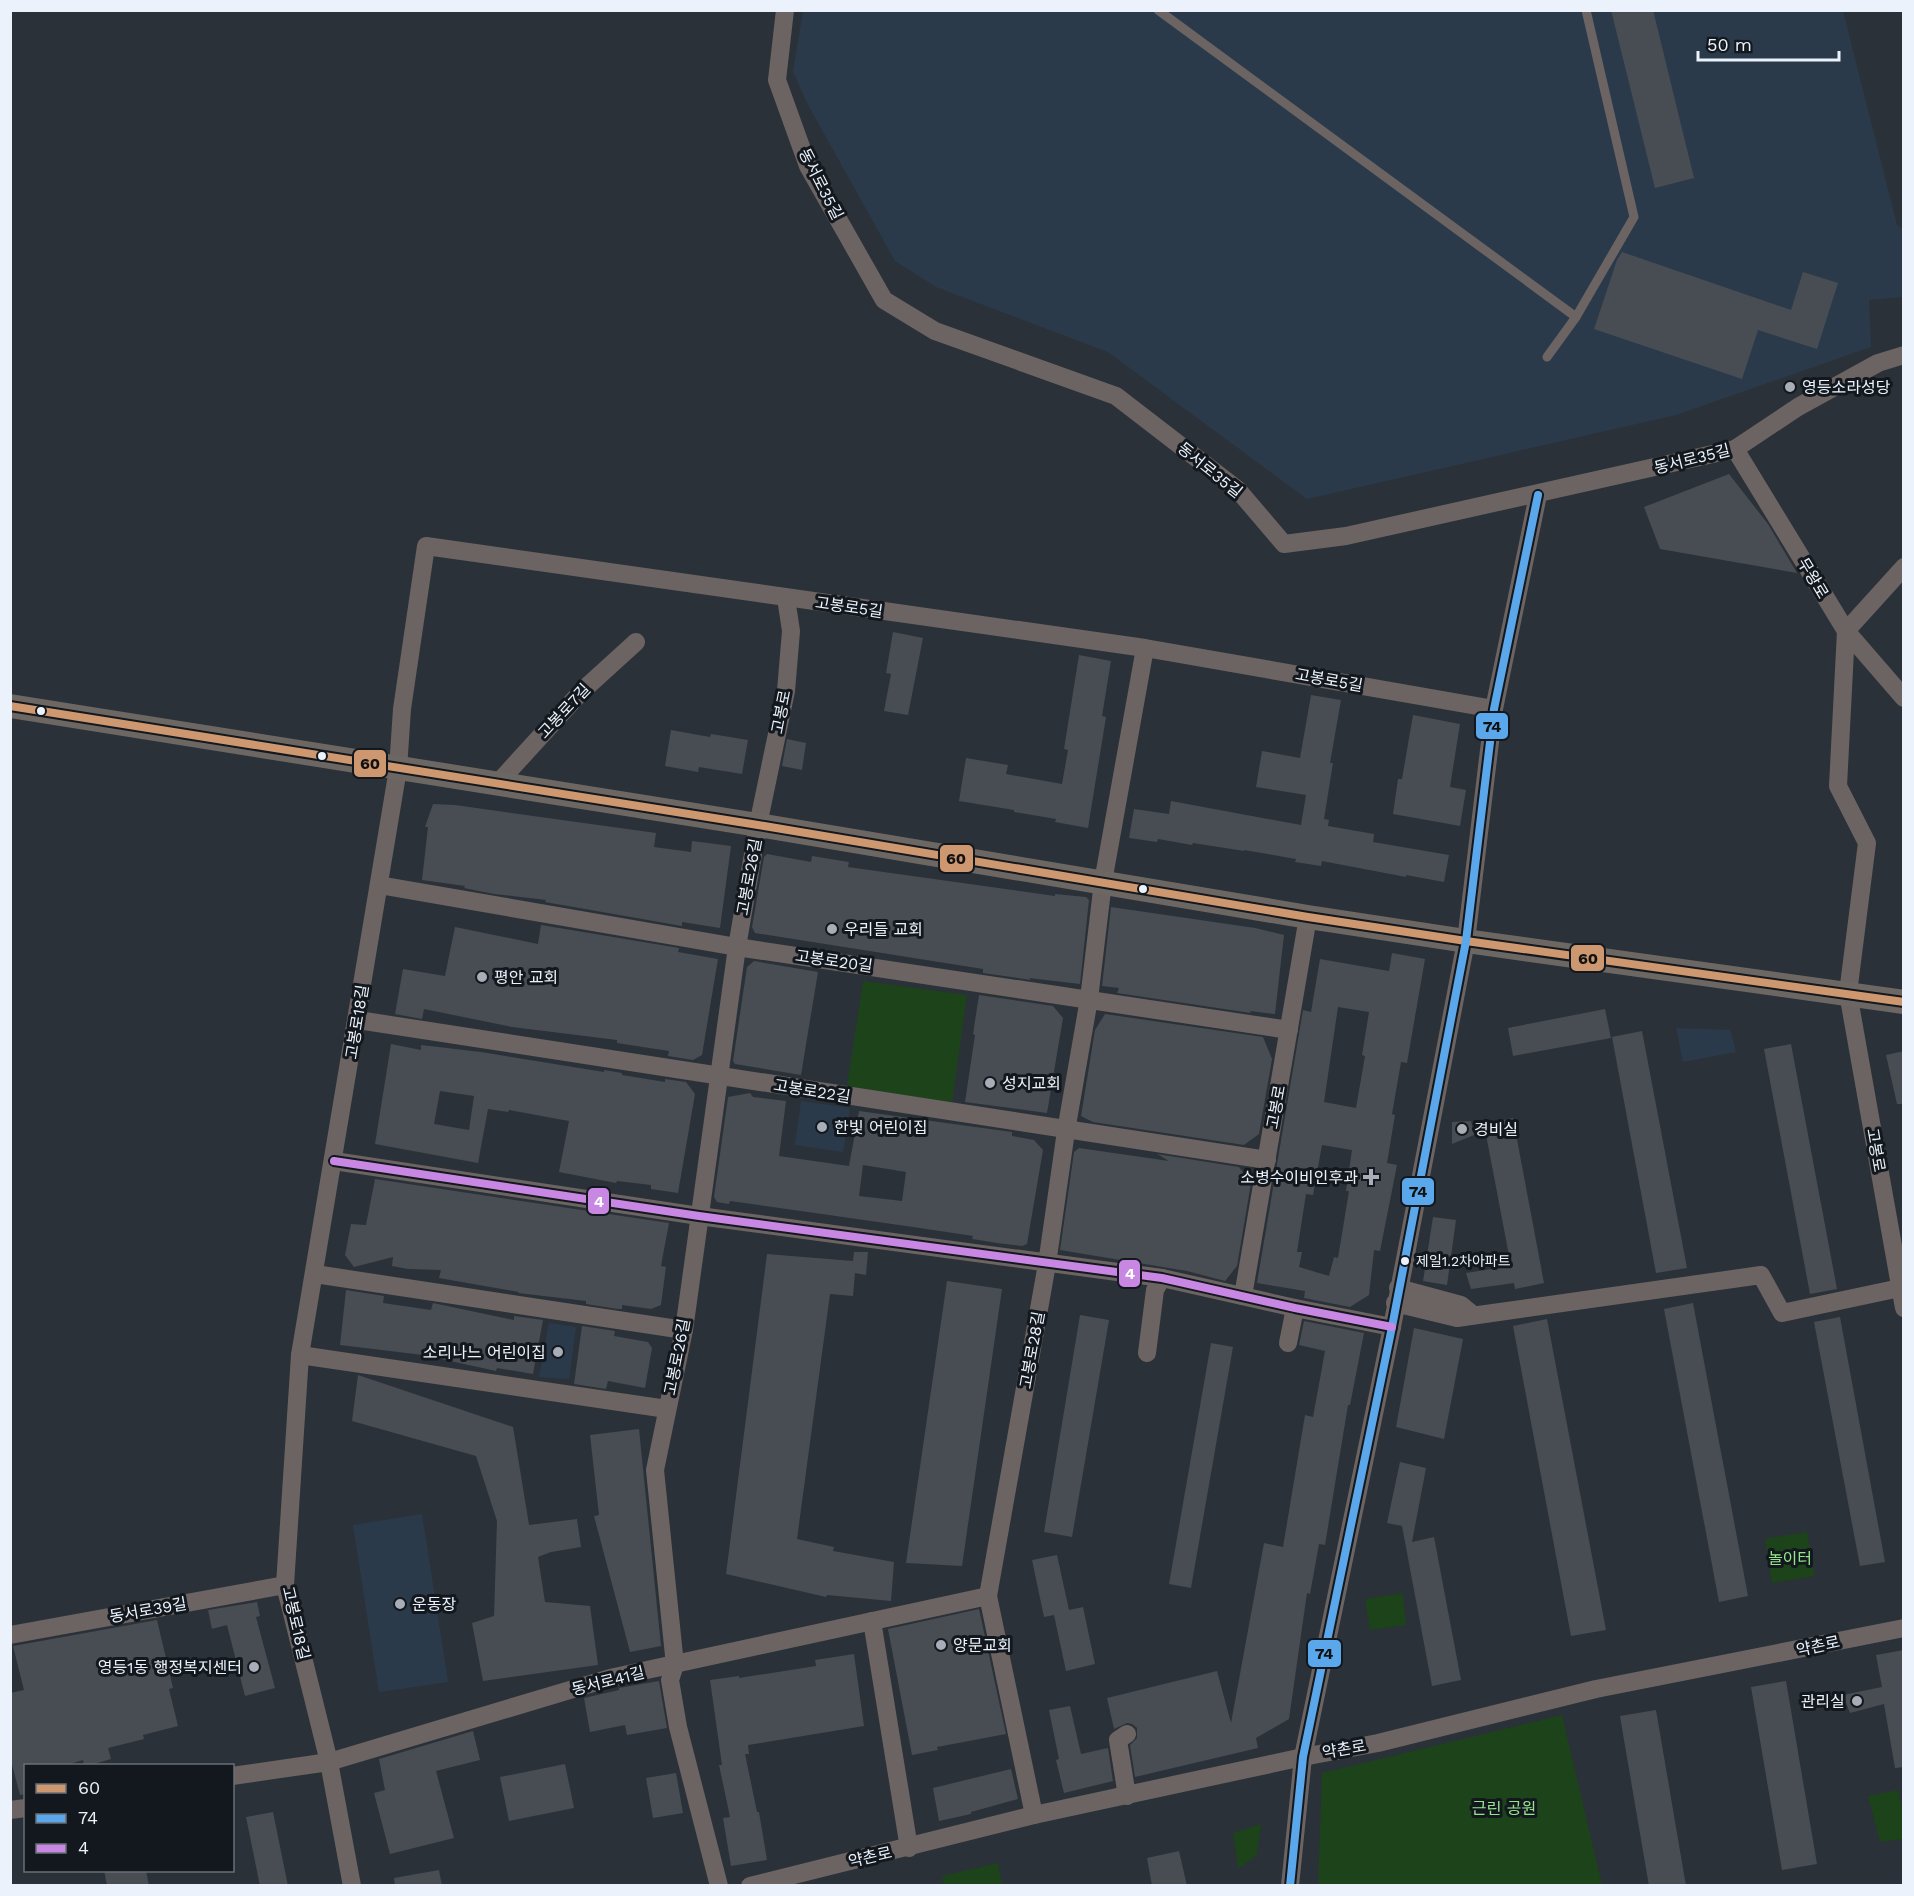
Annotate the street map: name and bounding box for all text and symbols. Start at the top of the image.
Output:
scale bar [1698,24,1839,62]
text: 50 m [1707,34,1752,55]
street label: 동서로35길 [795,145,847,223]
place label: 영등소라성당 [1802,378,1891,397]
marker: 영등소라성당 [1783,380,1797,394]
street label: 동서로35길 [1174,438,1246,502]
street label: 동서로35길 [1652,440,1732,478]
street label: 무왕로 [1793,554,1833,602]
street label: 고봉로5길 [814,593,884,621]
street label: 고봉로5길 [1294,665,1364,695]
street label: 고봉로7길 [534,680,594,742]
street label: 고봉로 [767,688,795,735]
unlabelled marker [35,705,47,717]
line badge: 74 [1475,712,1509,740]
text: 74 [1483,717,1501,736]
line badge: 60 [353,749,387,778]
unlabelled marker [316,750,328,762]
text: 60 [360,754,380,773]
street label: 고봉로26길 [733,837,765,917]
line badge: 60 [939,844,974,873]
text: 60 [946,849,966,868]
unlabelled marker [1137,883,1149,895]
place label: 우리들 교회 [844,920,923,939]
marker: 우리들 교회 [825,922,839,936]
line badge: 60 [1570,944,1605,972]
street label: 고봉로20길 [794,946,874,976]
text: 60 [1578,949,1598,968]
place label: 평안 교회 [494,968,558,987]
marker: 평안 교회 [475,970,489,984]
street label: 고봉로18길 [342,983,372,1061]
place label: 성지교회 [1002,1074,1061,1093]
street label: 고봉로22길 [772,1076,852,1106]
marker: 성지교회 [983,1076,997,1090]
street label: 고봉로 [1263,1083,1289,1130]
place label: 한빛 어린이집 [834,1118,928,1137]
marker: 한빛 어린이집 [815,1120,829,1134]
place label: 경비실 [1474,1120,1518,1139]
marker: 경비실 [1455,1122,1469,1136]
street label: 고봉로 [1863,1127,1889,1174]
place label: 소병수이비인후과 [1240,1168,1358,1187]
marker: 소병수이비인후과 [1362,1168,1380,1186]
line badge: 74 [1401,1177,1435,1206]
text: 74 [1409,1182,1427,1201]
line badge: 4 [587,1187,610,1215]
text: 4 [594,1192,604,1211]
place label: 제일1.2차아파트 [1416,1253,1511,1269]
marker: 제일1.2차아파트 [1399,1255,1411,1267]
line badge: 4 [1118,1259,1141,1288]
text: 4 [1125,1264,1135,1283]
street label: 고봉로28길 [1016,1310,1048,1390]
street label: 고봉로26길 [660,1317,694,1397]
place label: 소리나느 어린이집 [423,1343,546,1362]
marker: 소리나느 어린이집 [551,1345,565,1359]
park label: 놀이터 [1768,1549,1812,1568]
street label: 고봉로18길 [278,1584,314,1662]
street label: 동서로39길 [108,1594,188,1626]
place label: 운동장 [412,1595,456,1614]
marker: 운동장 [393,1597,407,1611]
street label: 약촌로 [1794,1632,1842,1660]
place label: 양문교회 [953,1636,1012,1655]
marker: 양문교회 [934,1638,948,1652]
line badge: 74 [1307,1639,1342,1668]
text: 74 [1315,1644,1333,1663]
place label: 영등1동 행정복지센터 [98,1658,242,1677]
marker: 영등1동 행정복지센터 [247,1660,261,1674]
street label: 동서로41길 [569,1663,647,1699]
place label: 관리실 [1801,1692,1845,1711]
marker: 관리실 [1850,1694,1864,1708]
street label: 약촌로 [1321,1736,1368,1762]
legend [24,1764,234,1872]
text: 60 [78,1777,100,1798]
park label: 근린 공원 [1472,1799,1536,1818]
text: 74 [78,1807,98,1828]
text: 4 [78,1837,89,1858]
street label: 약촌로 [846,1843,894,1871]

